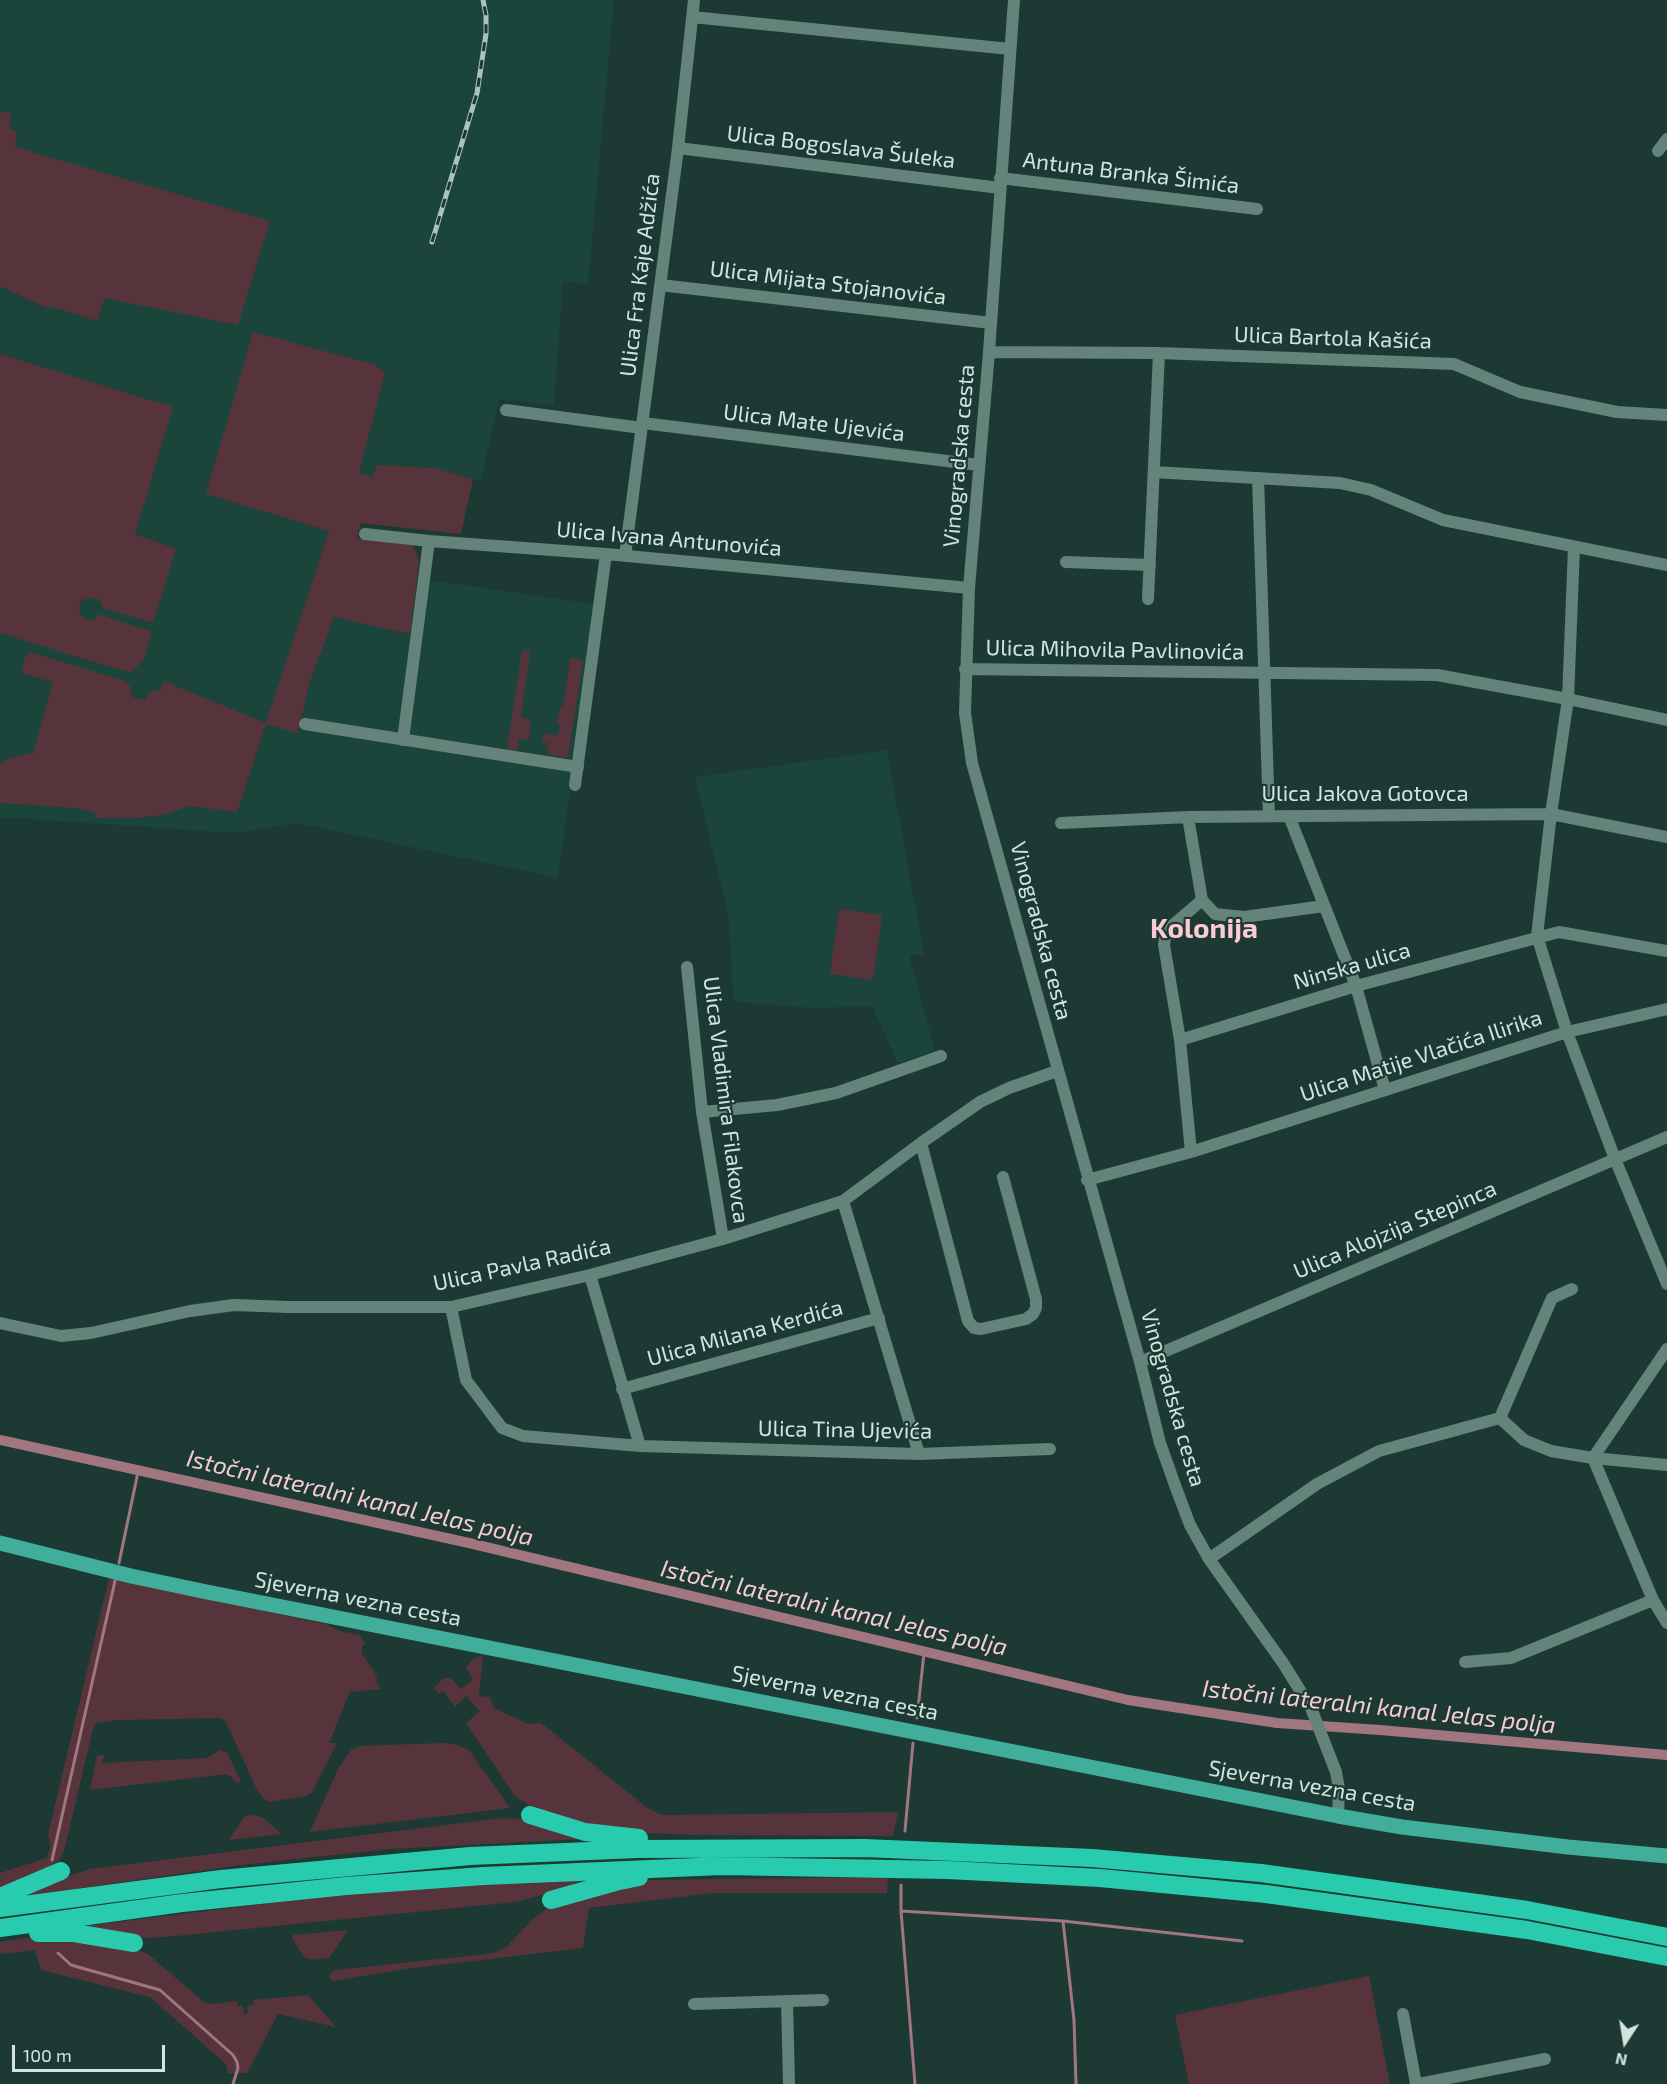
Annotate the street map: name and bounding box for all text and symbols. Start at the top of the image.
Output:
street label: Ulica Bogoslava Šuleka [725,120,957,174]
street label: Antuna Branka Šimića [1021,147,1241,199]
street label: Ulica Fra Kaje Adžića [614,172,666,378]
street label: Ulica Mijata Stojanovića [708,255,948,311]
street label: Ulica Bartola Kašića [1234,321,1432,355]
street label: Vinogradska cesta [938,364,980,548]
street label: Ulica Mate Ujevića [722,399,906,447]
street label: Ulica Ivana Antunovića [555,516,783,562]
street label: Ulica Mihovila Pavlinovića [985,635,1245,665]
street label: Ulica Jakova Gotovca [1261,781,1469,807]
street label: Vinogradska cesta [1005,839,1077,1023]
district label: Kolonija [1150,912,1258,946]
street label: Ninska ulica [1290,937,1414,995]
street label: Ulica Vladimira Filakovca [698,975,754,1225]
street label: Ulica Matije Vlačića Ilirika [1297,1004,1545,1108]
street label: Ulica Alojzija Stepinca [1290,1175,1500,1285]
street label: Ulica Pavla Radića [431,1233,613,1297]
street label: Ulica Milana Kerdića [644,1294,846,1372]
street label: Vinogradska cesta [1135,1306,1211,1490]
street label: Ulica Tina Ujevića [758,1415,932,1445]
water label: Istočni lateralni kanal Jelas polja [184,1444,536,1552]
water label: Istočni lateralni kanal Jelas polja [658,1554,1010,1662]
street label: Sjeverna vezna cesta [252,1566,464,1632]
street label: Sjeverna vezna cesta [729,1660,941,1726]
water label: Istočni lateralni kanal Jelas polja [1201,1674,1557,1740]
street label: Sjeverna vezna cesta [1206,1755,1418,1817]
north arrow [1595,2012,1655,2072]
scale bar [15,2033,168,2071]
text: 100 m [23,2044,72,2066]
text: N [1614,2050,1629,2071]

